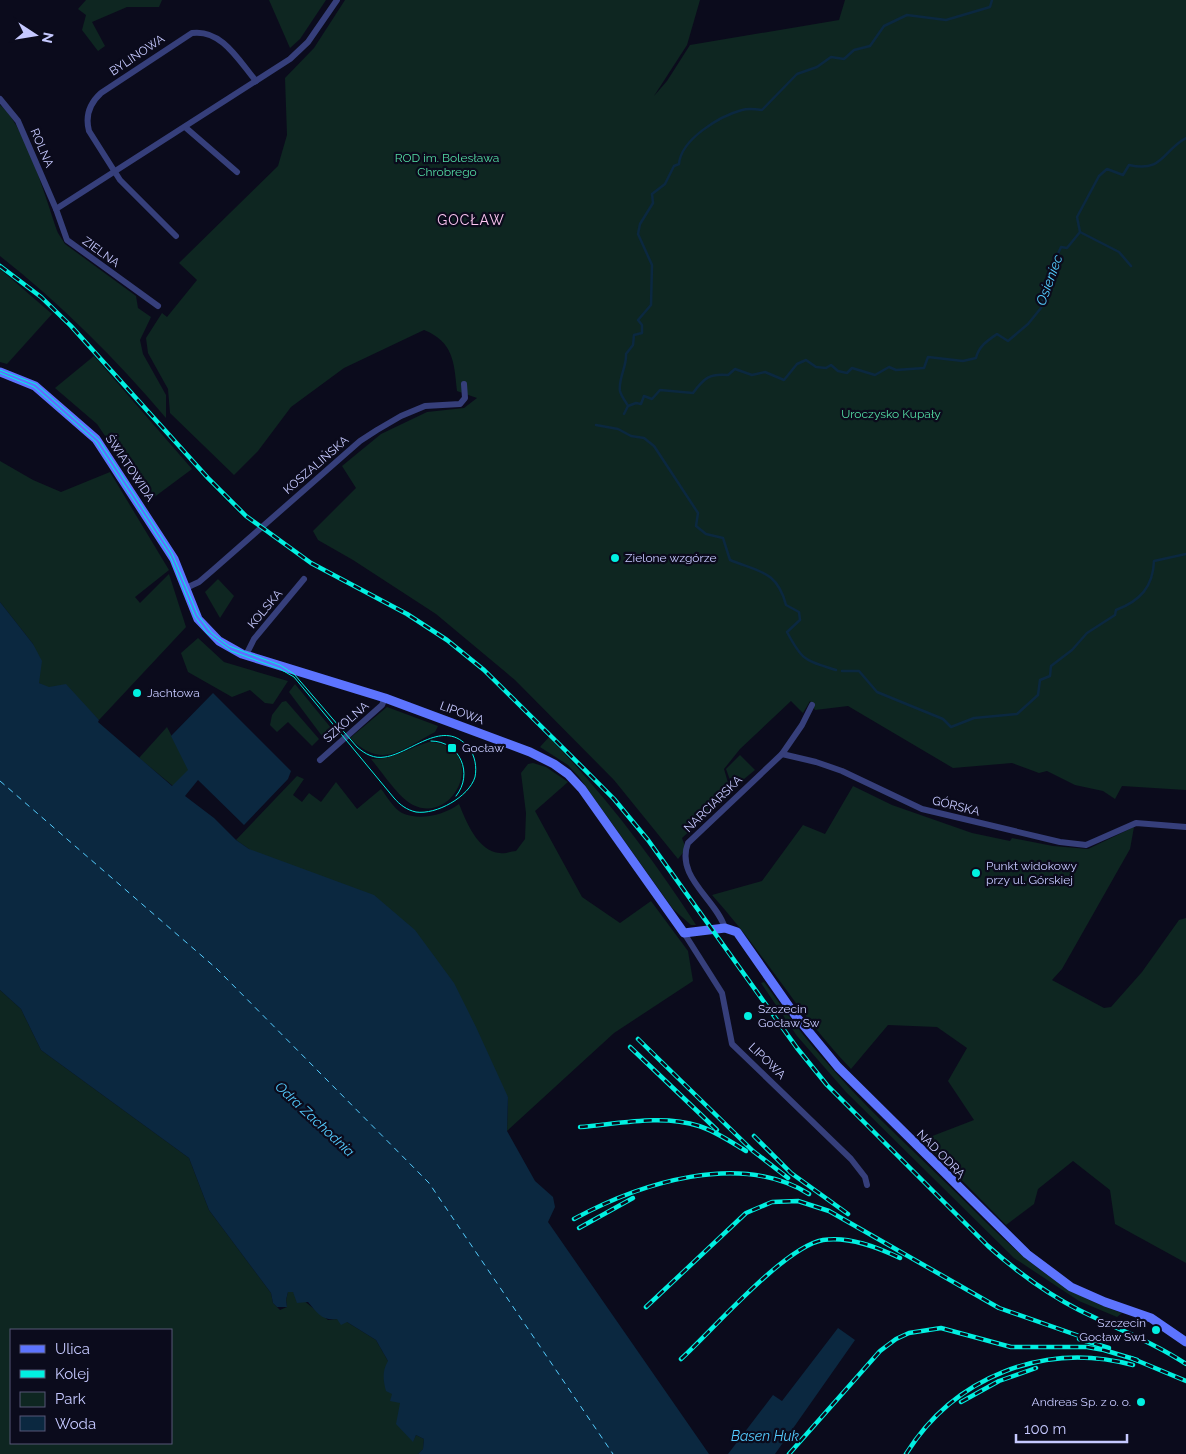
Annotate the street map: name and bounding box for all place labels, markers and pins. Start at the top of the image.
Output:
place label: Zielone wzgórze [625,551,717,565]
marker: Zielone wzgórze [609,552,621,564]
place label: Jachtowa [147,686,200,700]
marker: Jachtowa [131,687,143,699]
place label: Gocław [462,741,504,755]
marker: Gocław [446,742,458,754]
place label: Punkt widokowy przy ul. Górskiej [986,859,1077,887]
marker: Punkt widokowy przy ul. Górskiej [970,867,982,879]
place label: Szczecin Gocław Sw [758,1002,820,1030]
marker: Szczecin Gocław Sw [742,1010,754,1022]
place label: Szczecin Gocław Sw1 [1079,1316,1146,1344]
marker: Szczecin Gocław Sw1 [1150,1324,1162,1336]
place label: Andreas Sp. z o. o. [1032,1395,1131,1409]
marker: Andreas Sp. z o. o. [1135,1396,1147,1408]

